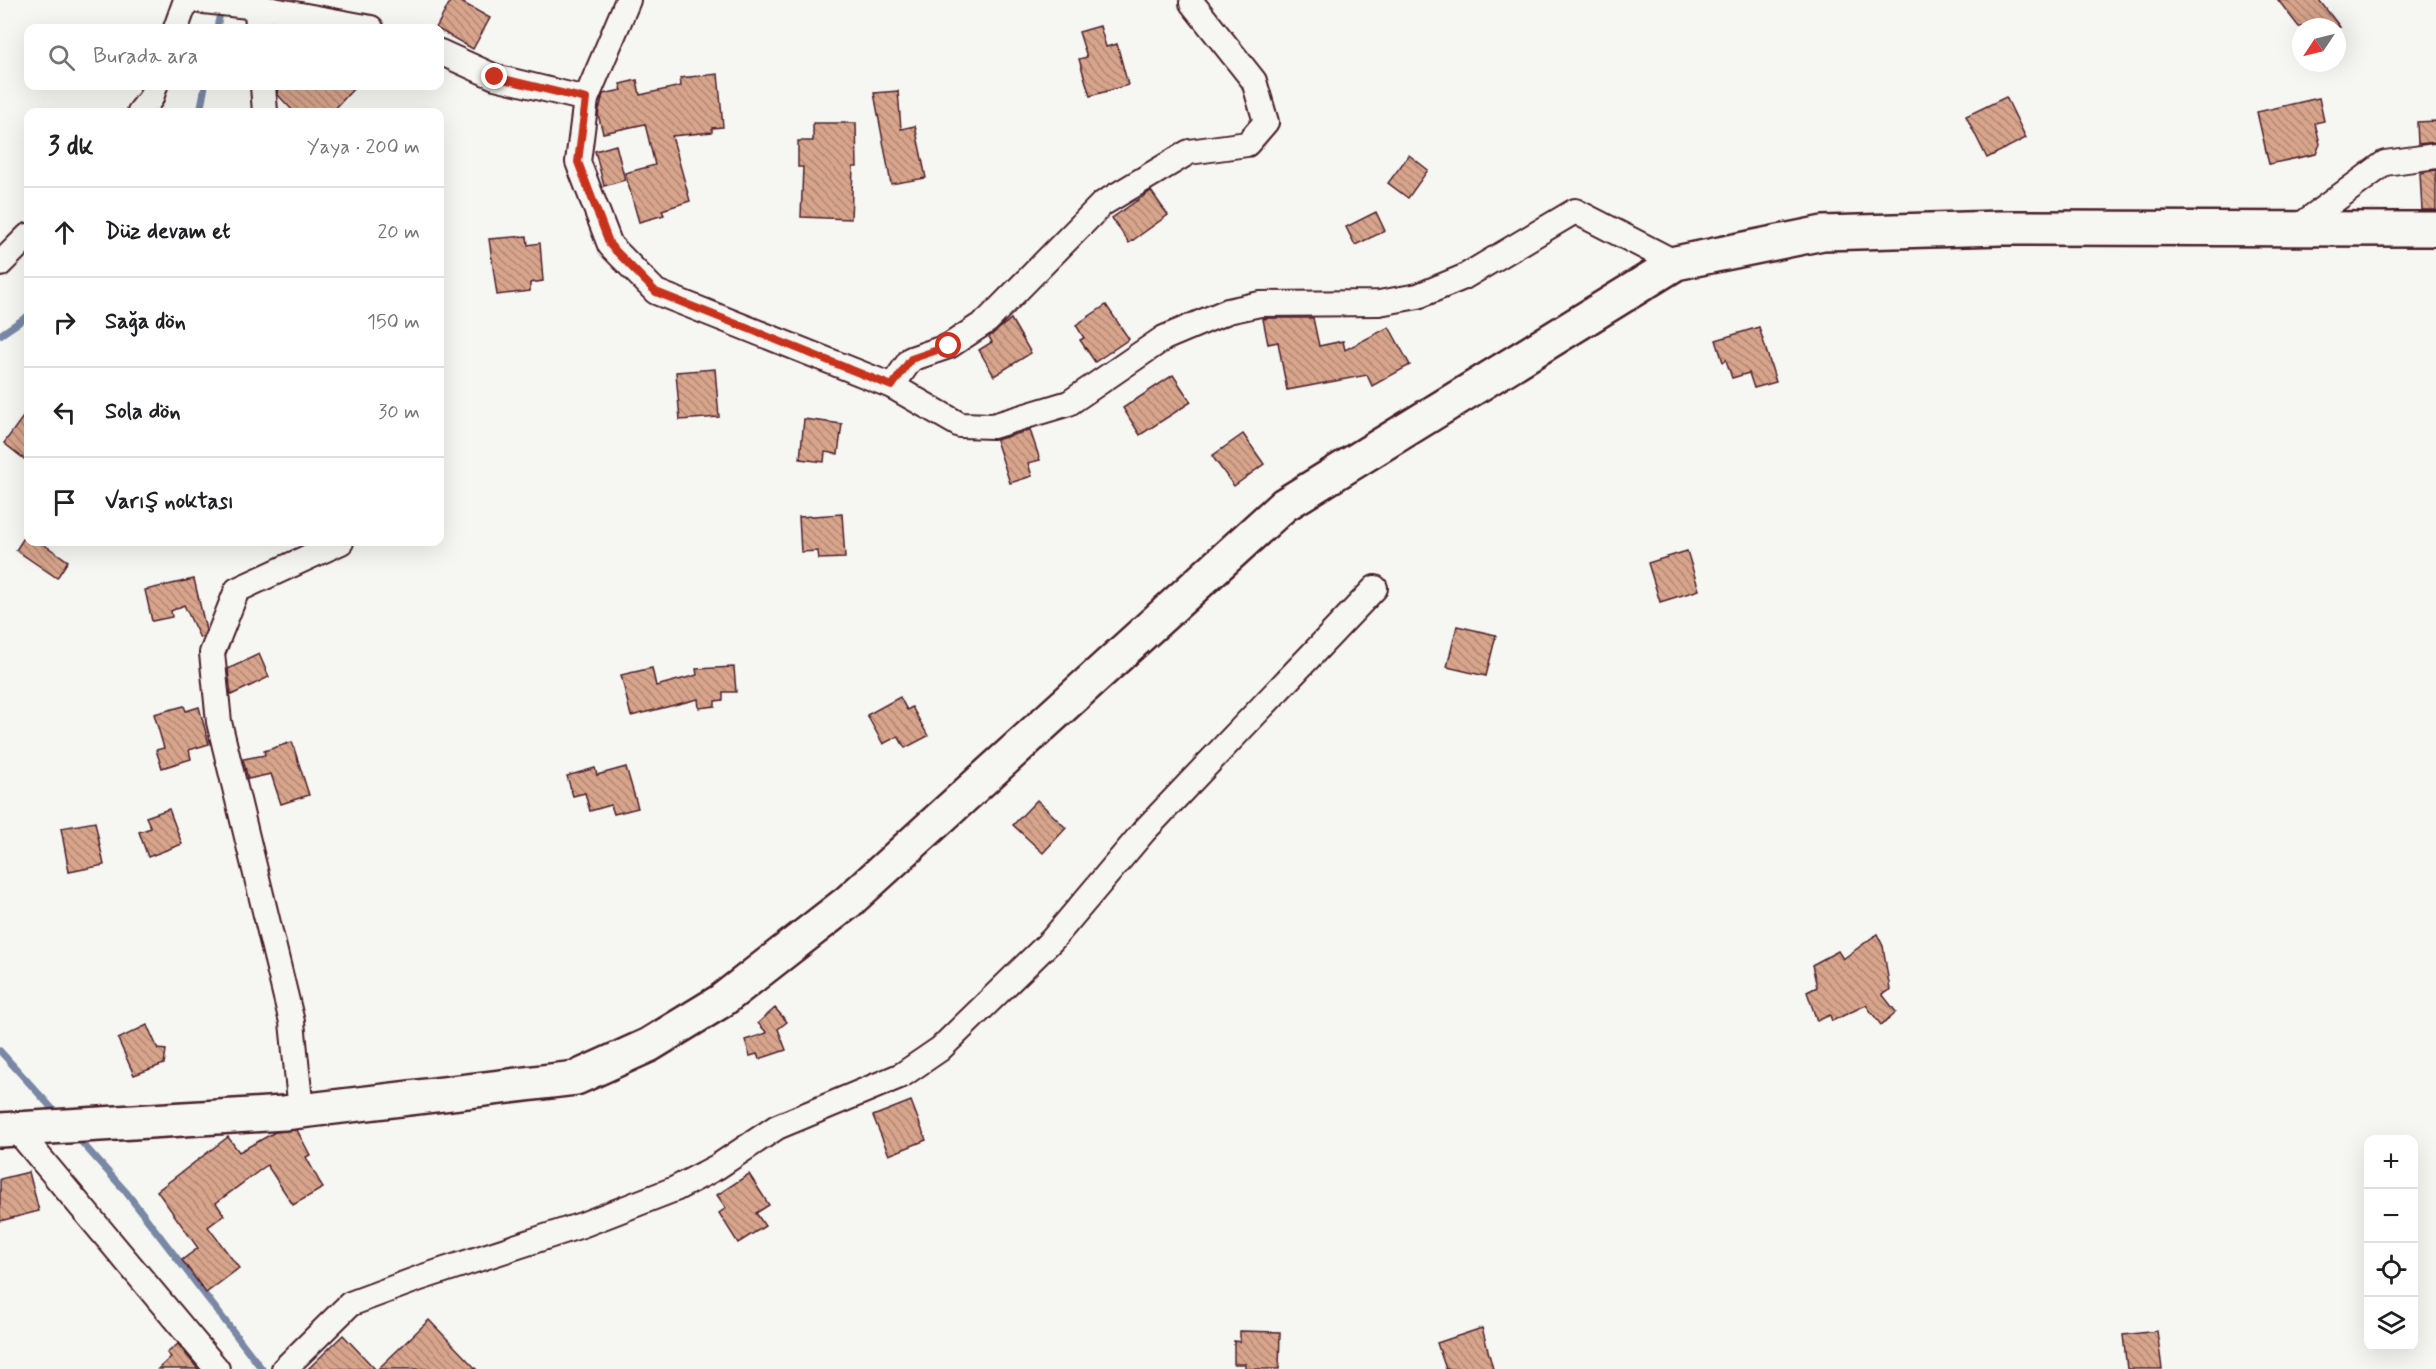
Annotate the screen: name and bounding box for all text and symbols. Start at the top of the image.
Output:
north arrow [2292,18,2346,72]
search box [24,24,444,90]
icon: search [45,41,78,74]
text: Burada ara [93,43,198,71]
route end [481,63,507,89]
text: 3 dk [48,130,93,164]
text: Yaya · 200 m [307,134,420,161]
icon: ahead [48,216,81,249]
text: Düz devam et [105,218,230,246]
text: 20 m [377,219,420,246]
icon: right [48,306,81,339]
text: Sağa dön [105,308,186,336]
text: 150 m [367,309,420,336]
route start [935,332,961,358]
icon: left [48,396,81,429]
text: Sola dön [105,398,181,426]
text: 30 m [378,399,420,426]
icon: arrive [48,486,81,519]
text: Varış noktası [105,488,234,516]
map controls [2364,1135,2418,1351]
button: + [2364,1135,2418,1189]
button: − [2364,1189,2418,1243]
button: locate [2364,1243,2418,1297]
button: layers [2364,1297,2418,1351]

